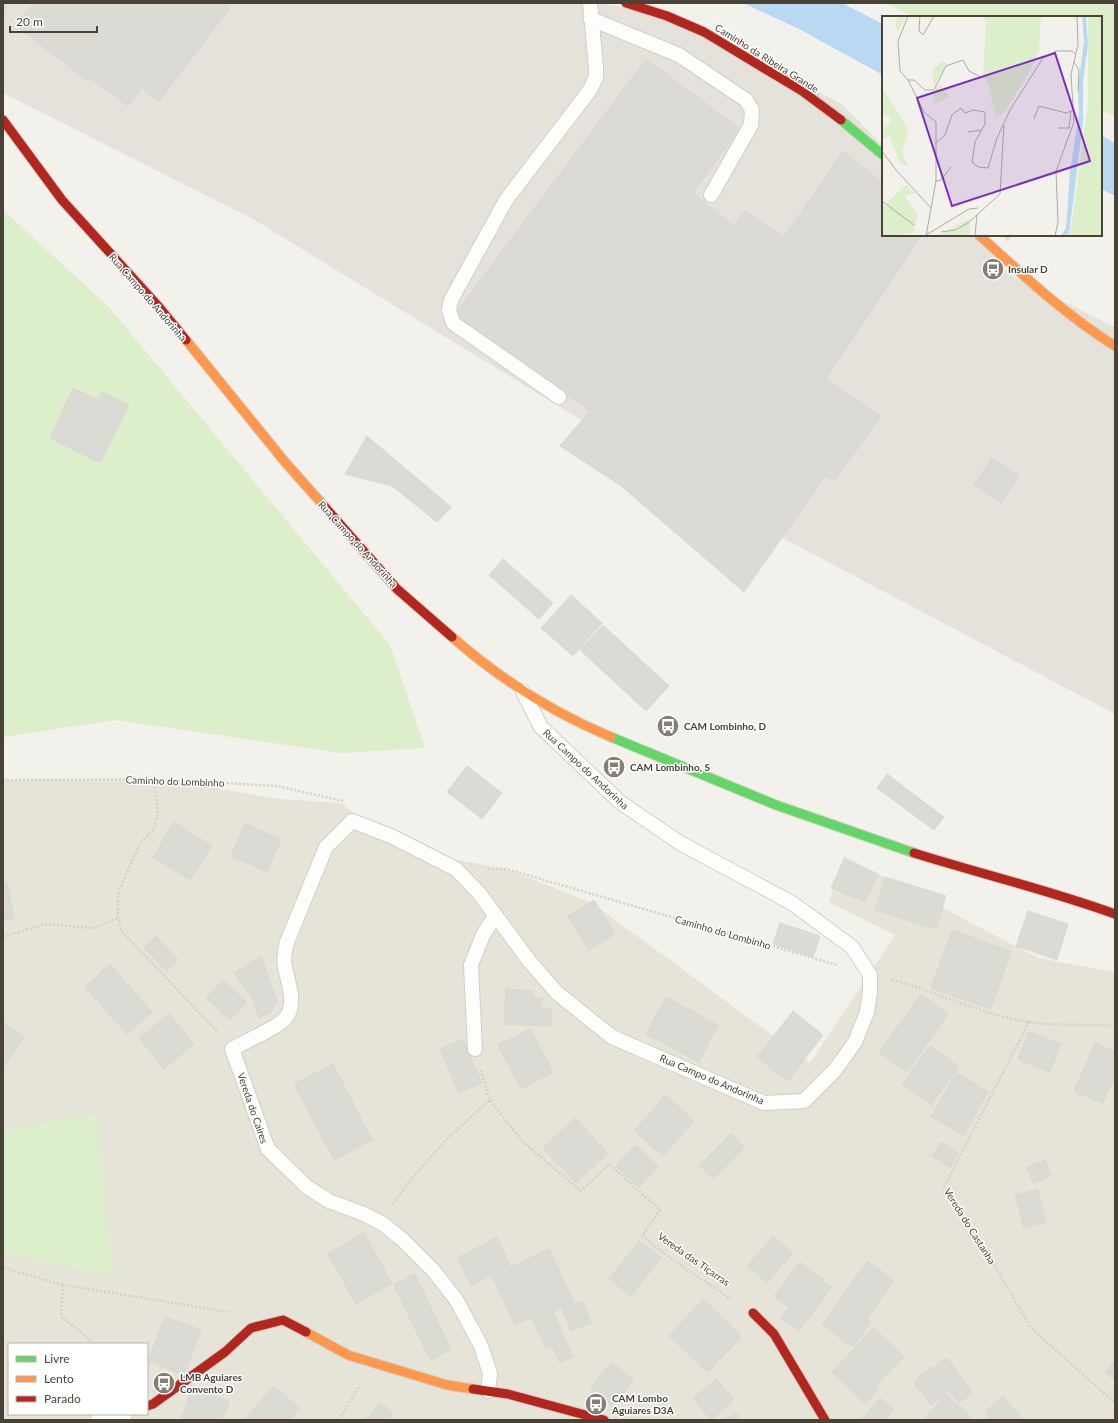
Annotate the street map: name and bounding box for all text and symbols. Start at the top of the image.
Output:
scale bar [10,8,97,34]
text: 20 m [16,14,43,29]
inset map [882,16,1102,236]
street label: Caminho da Ribeira Grande [713,21,821,95]
street label: Rua Campo do Andorinha [107,251,189,343]
bus stop icon: Insular D [980,256,1006,282]
place label: Insular D [1008,263,1048,275]
street label: Rua Campo do Andorinha [316,498,400,590]
bus stop icon: CAM Lombinho, D [655,713,681,739]
place label: CAM Lombinho, D [684,720,767,732]
street label: Rua Campo do Andorinha [541,726,631,812]
bus stop icon: CAM Lombinho, S [601,754,627,780]
place label: CAM Lombinho, S [630,761,711,773]
street label: Caminho do Lombinho [125,773,225,789]
street label: Caminho do Lombinho [674,913,773,952]
street label: Rua Campo do Andorinha [658,1052,766,1106]
street label: Vereda do Caires [235,1071,271,1145]
street label: Vereda do Castanha [942,1186,998,1266]
street label: Vereda das Tiçarras [656,1230,732,1288]
legend [8,1343,148,1415]
text: Livre [44,1351,70,1366]
bus stop icon: LMB Aguiares Convento D [151,1370,177,1396]
text: Lento [44,1371,74,1386]
place label: LMB Aguiares Convento D [180,1371,243,1395]
text: Parado [44,1391,81,1406]
bus stop icon: CAM Lombo Aguiares D3A [583,1391,609,1417]
place label: CAM Lombo Aguiares D3A [611,1392,674,1416]

